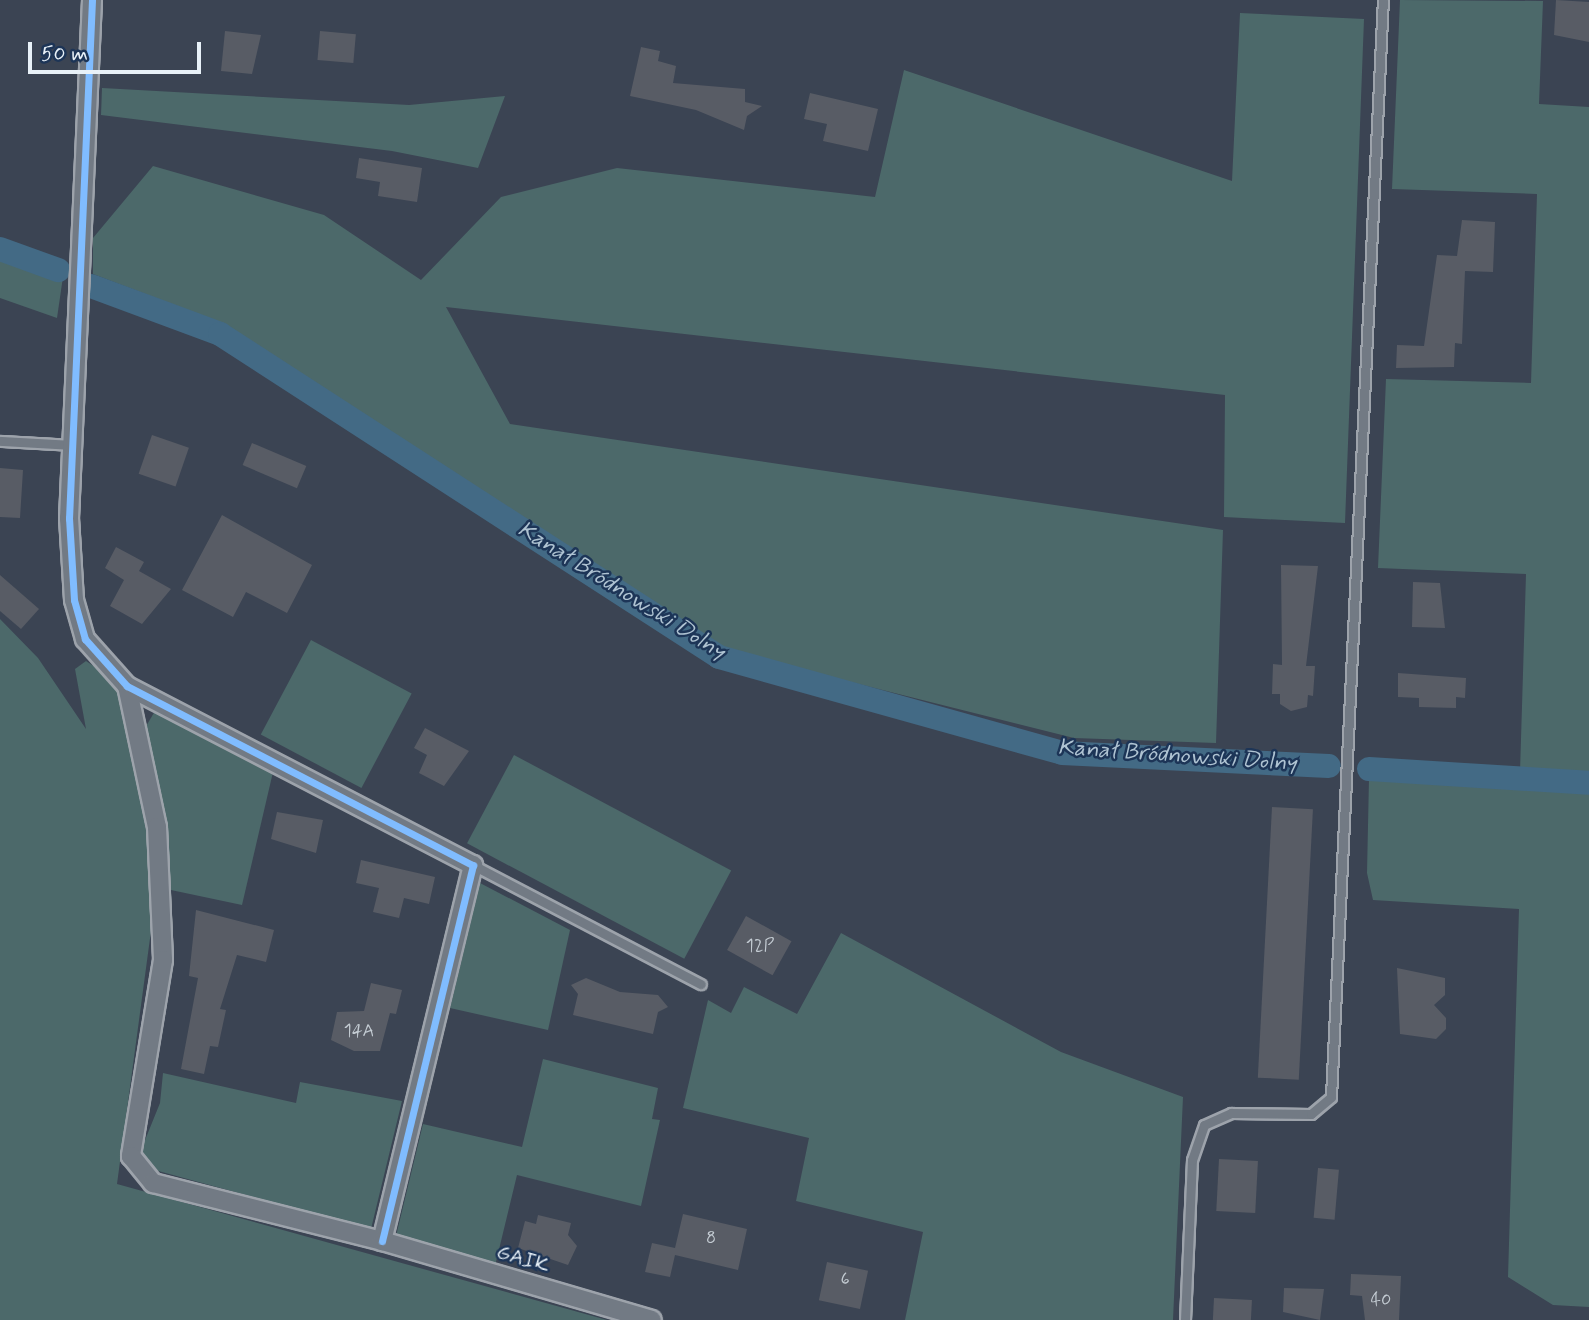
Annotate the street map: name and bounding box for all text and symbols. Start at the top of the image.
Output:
scale bar [32,28,205,72]
text: 50 m [41,40,88,68]
water label: Kanał Bródnowski Dolny [510,514,732,668]
water label: Kanał Bródnowski Dolny [1054,734,1300,778]
house number: 12P [746,935,774,957]
house number: 14A [344,1020,374,1042]
house number: 8 [706,1227,716,1249]
street label: GAIK [494,1239,552,1279]
house number: 6 [840,1268,850,1290]
house number: 40 [1371,1289,1391,1311]

